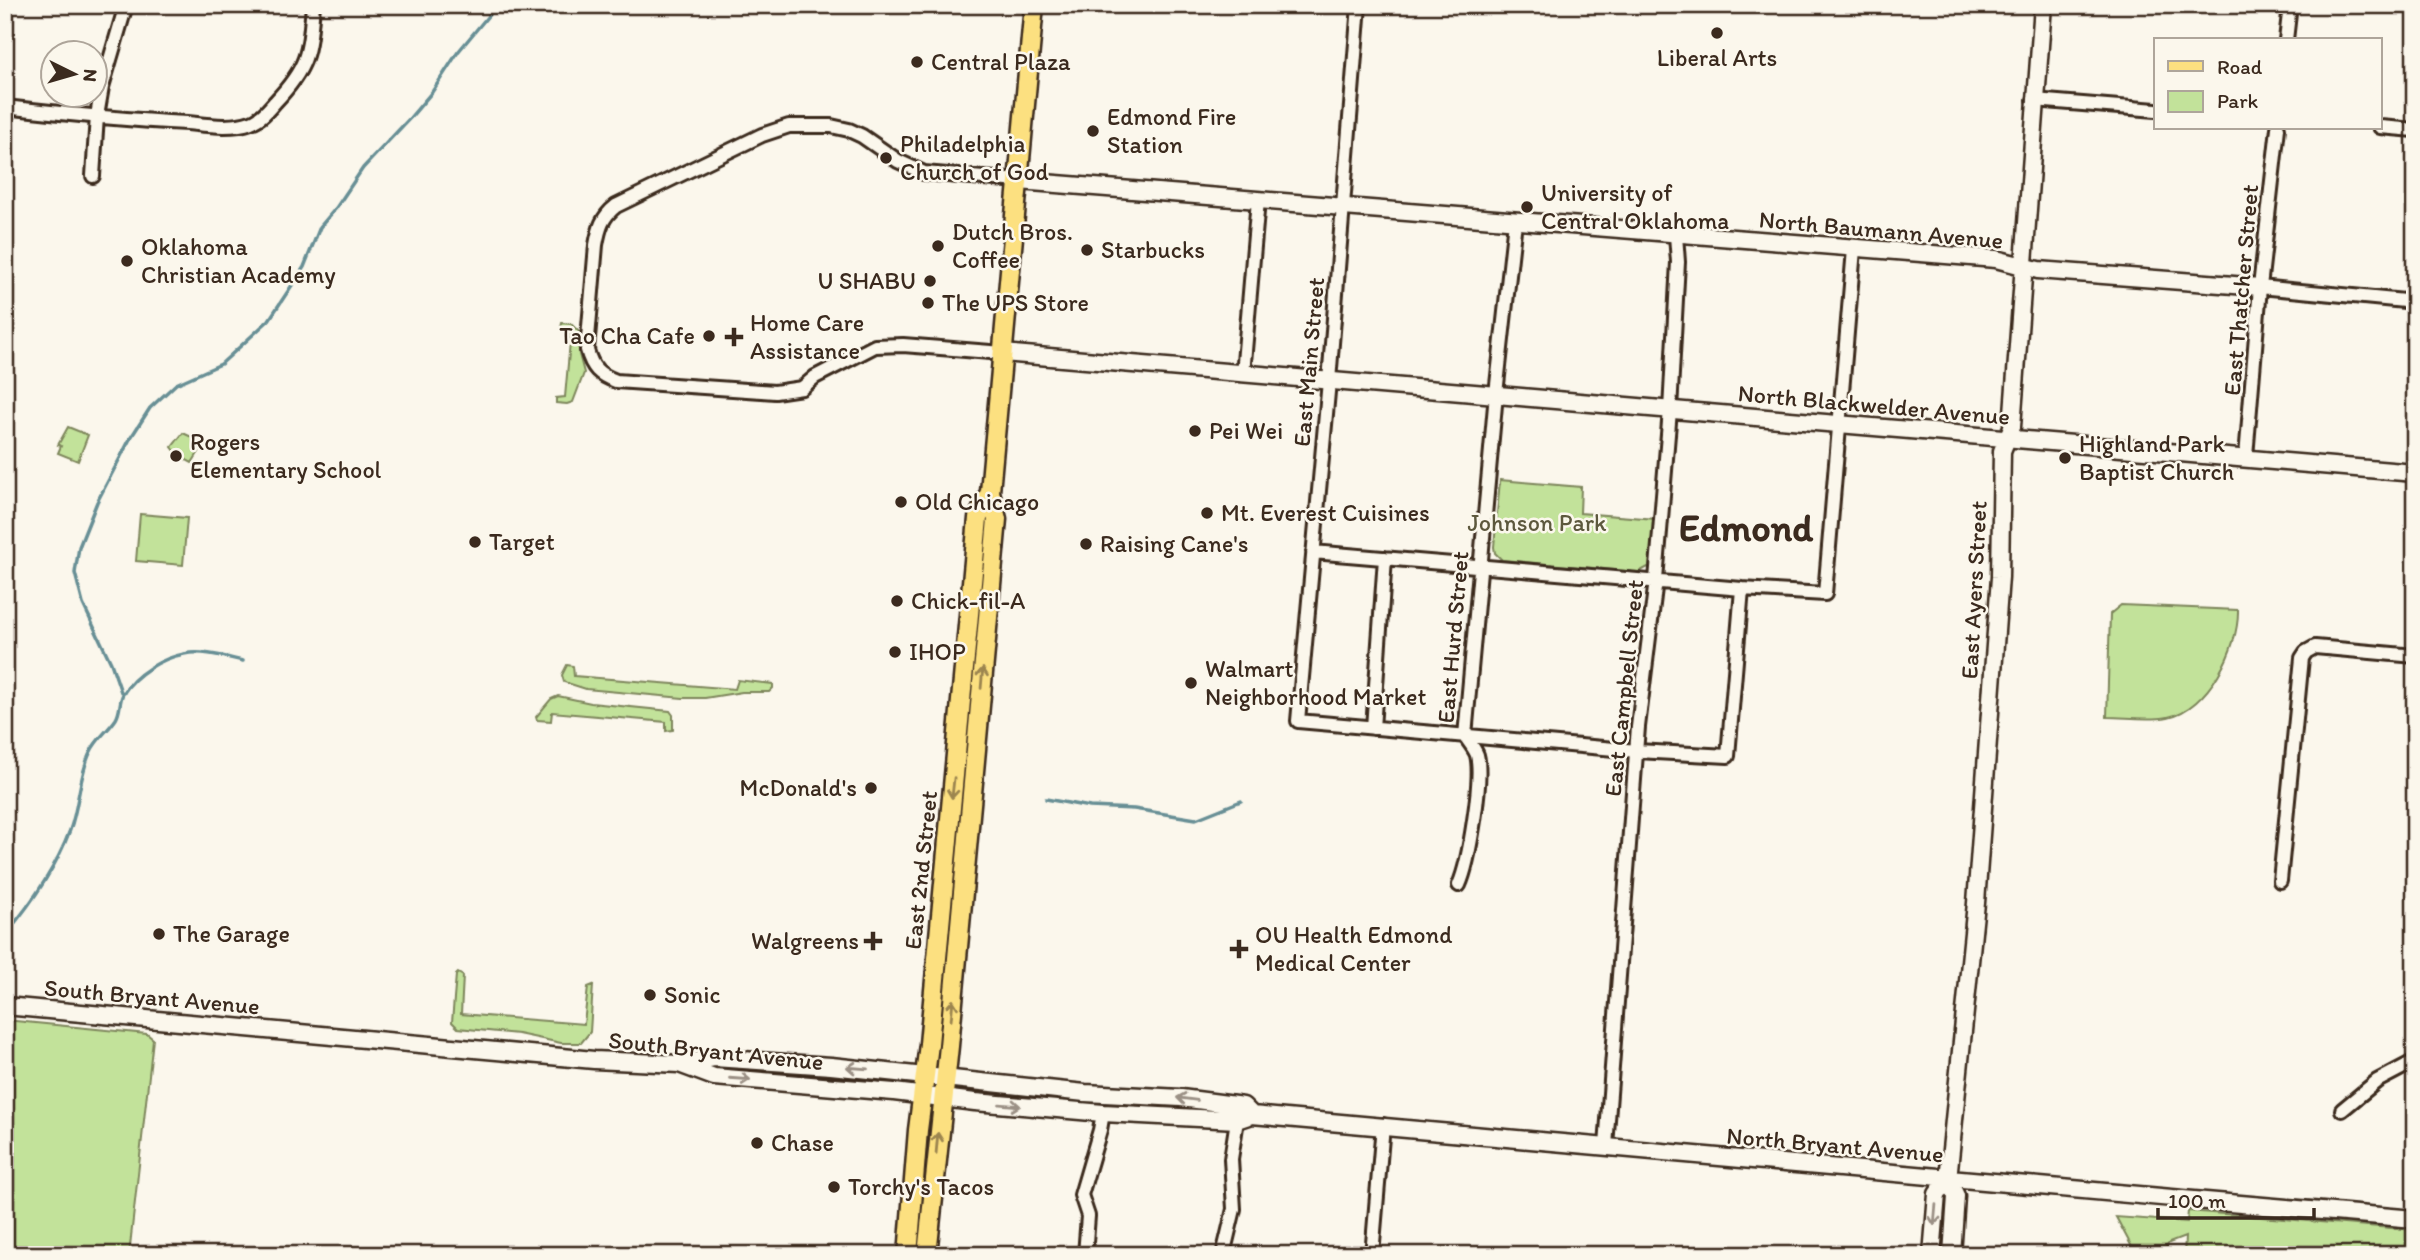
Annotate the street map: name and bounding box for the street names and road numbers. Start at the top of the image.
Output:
street label: East Thatcher Street [2217,183,2264,397]
street label: North Baumann Avenue [1758,204,2004,255]
street label: East Main Street [1287,276,1330,448]
street label: North Blackwelder Avenue [1737,378,2011,431]
street label: East Ayers Street [1954,500,1993,680]
street label: East Hurd Street [1431,550,1474,724]
street label: East Campbell Street [1598,578,1649,798]
street label: East 2nd Street [898,789,943,951]
street label: South Bryant Avenue [43,973,261,1020]
street label: South Bryant Avenue [607,1025,825,1076]
street label: North Bryant Avenue [1725,1121,1945,1168]

